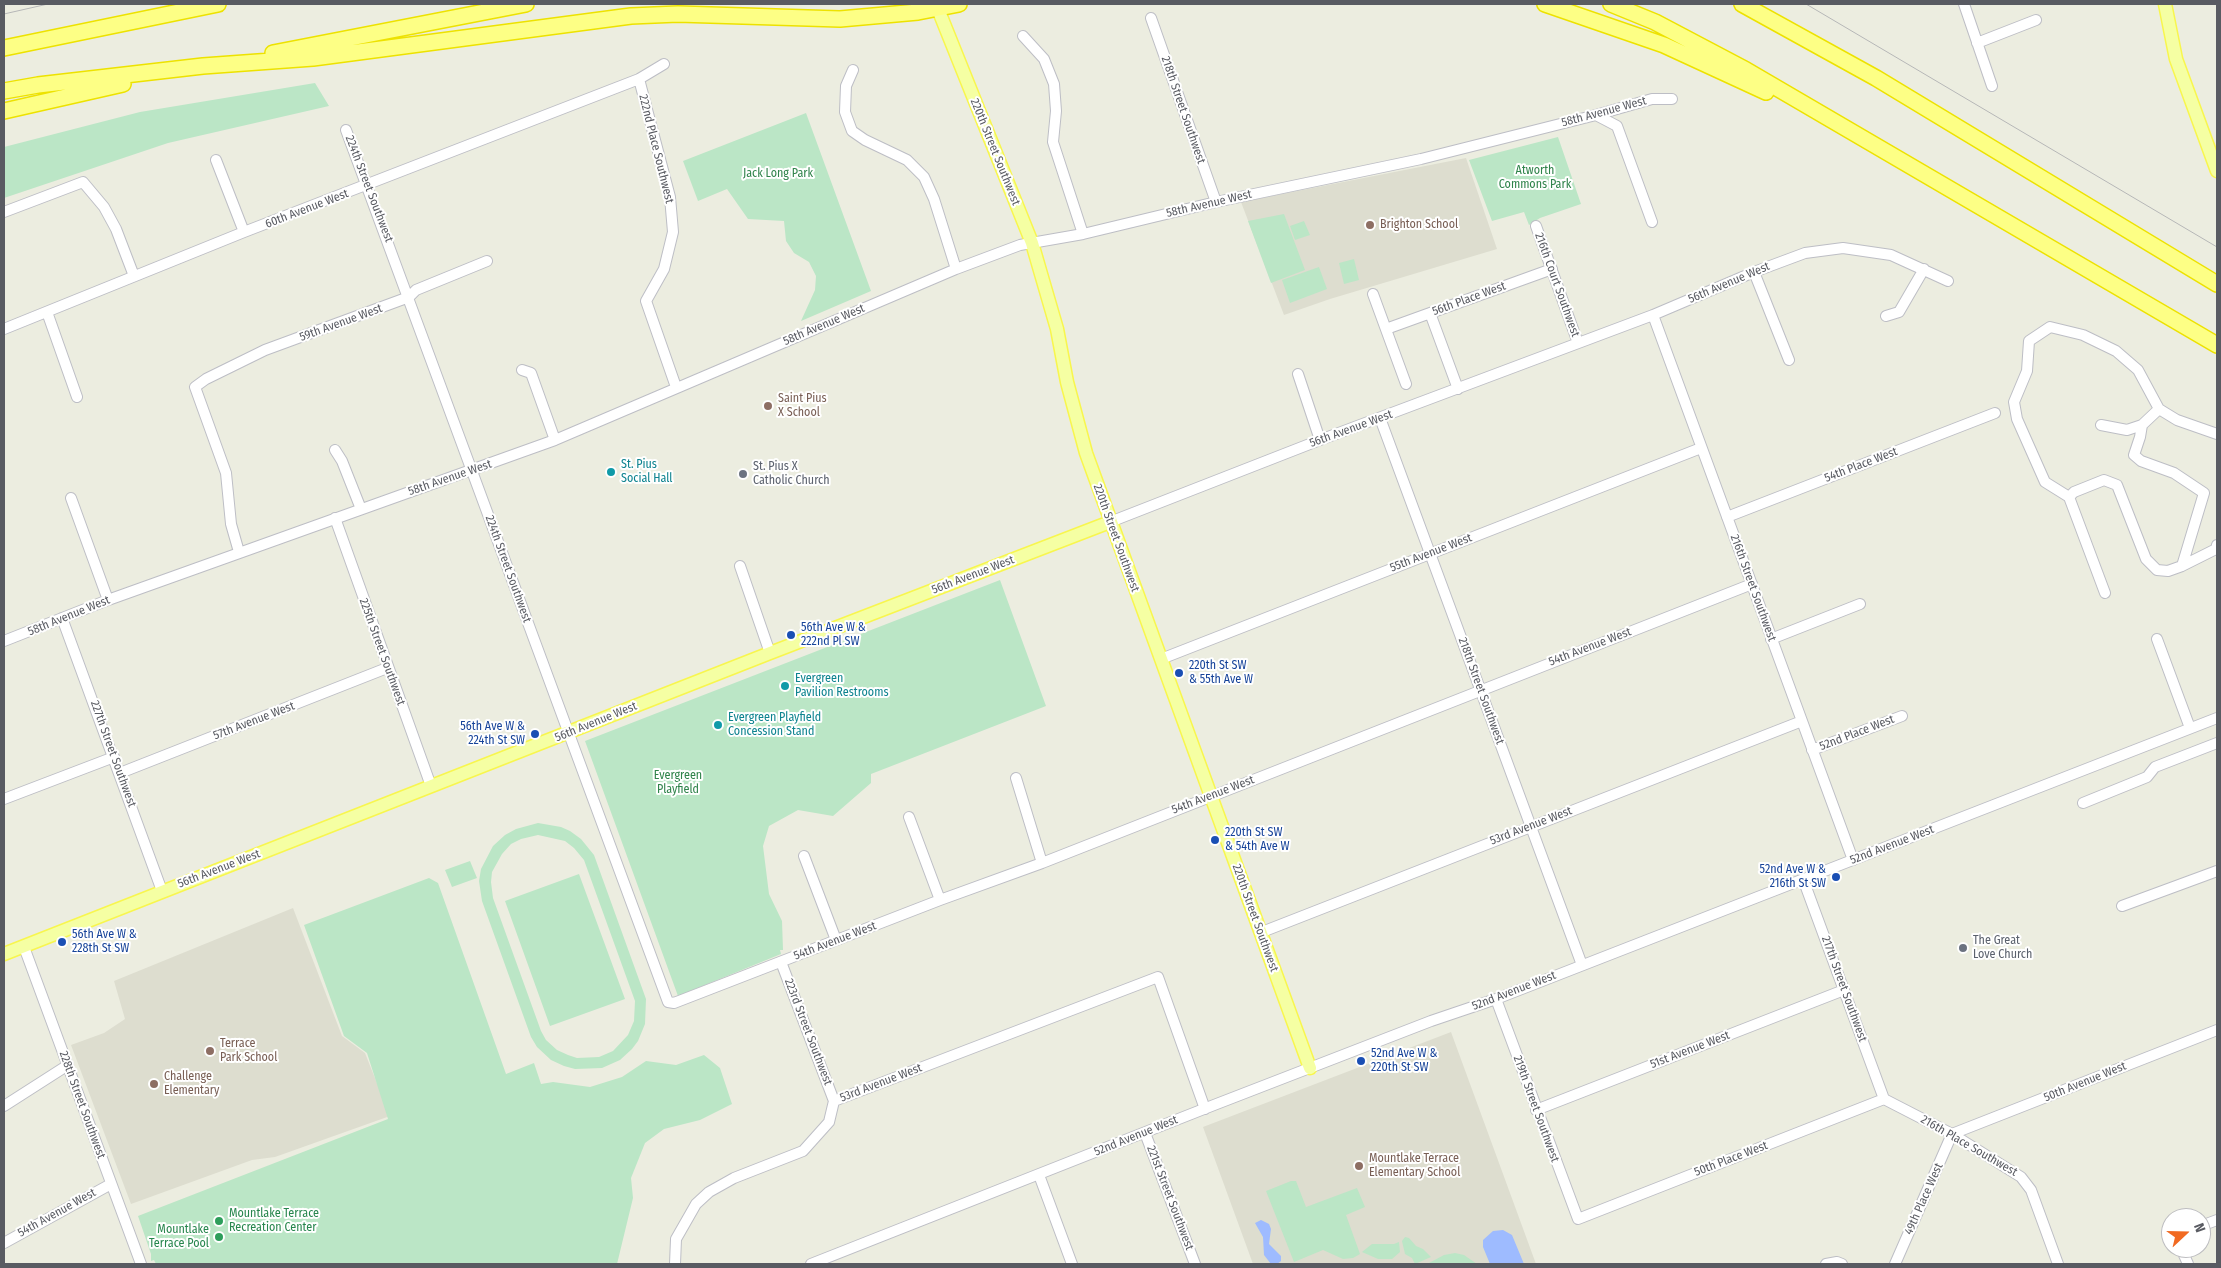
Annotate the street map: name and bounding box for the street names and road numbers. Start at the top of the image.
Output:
street label: 218th Street Southwest [1158,54,1208,166]
street label: 222nd Place Southwest [635,93,677,205]
street label: 58th Avenue West [1560,94,1648,130]
street label: 220th Street Southwest [967,97,1023,207]
street label: 224th Street Southwest [342,134,396,244]
street label: 60th Avenue West [263,187,351,231]
street label: 58th Avenue West [1165,187,1253,221]
street label: 216th Court Southwest [1531,231,1583,339]
street label: 56th Avenue West [1686,259,1772,307]
street label: 56th Place West [1430,279,1508,319]
street label: 59th Avenue West [298,301,384,345]
street label: 58th Avenue West [781,301,867,349]
street label: 56th Avenue West [1308,407,1394,451]
street label: 54th Place West [1822,444,1900,486]
street label: 58th Avenue West [406,457,494,499]
street label: 220th Street Southwest [1090,482,1142,594]
street label: 224th Street Southwest [482,513,534,625]
street label: 55th Avenue West [1388,531,1474,575]
street label: 216th Street Southwest [1727,533,1779,643]
street label: 56th Avenue West [930,553,1016,597]
street label: 58th Avenue West [26,593,112,639]
street label: 225th Street Southwest [356,596,408,708]
street label: 54th Avenue West [1547,625,1633,669]
street label: 218th Street Southwest [1455,636,1507,746]
street label: 227th Street Southwest [87,699,139,809]
street label: 57th Avenue West [211,699,297,743]
street label: 56th Avenue West [553,699,639,745]
street label: 52nd Place West [1818,712,1896,754]
street label: 54th Avenue West [1170,773,1256,817]
street label: 53rd Avenue West [1488,804,1574,848]
street label: 52nd Avenue West [1848,822,1936,868]
street label: 56th Avenue West [176,847,262,891]
street label: 220th Street Southwest [1229,862,1281,974]
street label: 54th Avenue West [792,919,878,963]
street label: 217th Street Southwest [1818,934,1870,1044]
street label: 52nd Avenue West [1470,968,1558,1014]
street label: 223rd Street Southwest [781,977,835,1087]
street label: 51st Avenue West [1648,1028,1732,1072]
street label: 228th Street Southwest [56,1049,108,1161]
street label: 219th Street Southwest [1510,1054,1562,1164]
street label: 50th Avenue West [2042,1059,2128,1105]
street label: 53rd Avenue West [838,1061,924,1105]
street label: 216th Place Southwest [1918,1112,2020,1180]
street label: 52nd Avenue West [1092,1113,1180,1159]
street label: 50th Place West [1692,1138,1770,1180]
street label: 221st Street Southwest [1143,1144,1197,1252]
street label: 49th Place West [1902,1161,1946,1237]
street label: 54th Avenue West [15,1186,99,1240]

